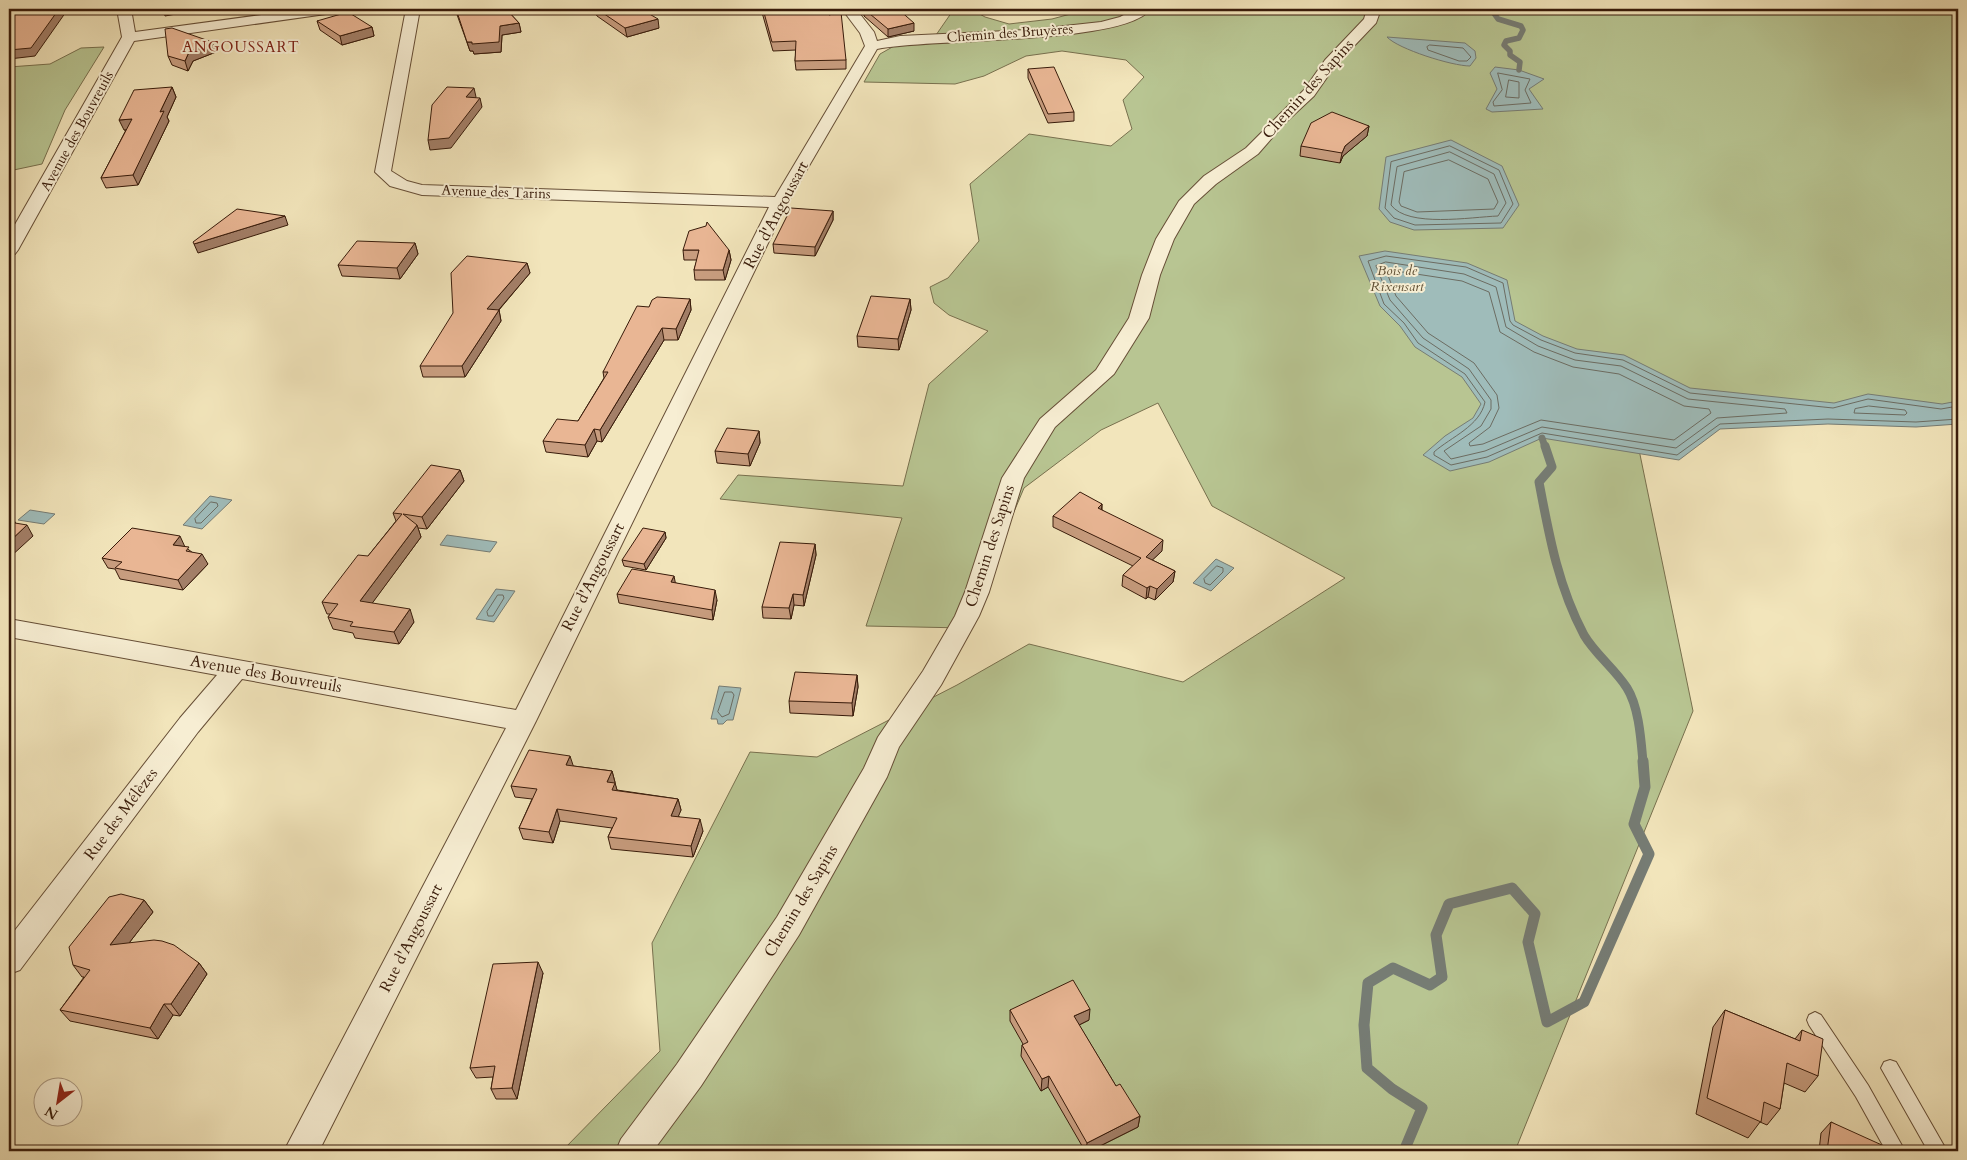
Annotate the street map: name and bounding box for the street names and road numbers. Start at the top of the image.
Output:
street label: Chemin des Bruyères [946,19,1074,47]
street label: Chemin des Sapins [1257,34,1359,144]
street label: Avenue des Bouvreuils [36,67,118,194]
street label: Rue d'Angoussart [738,157,814,273]
street label: Avenue des Tarins [441,181,551,203]
street label: Chemin des Sapins [960,482,1020,610]
street label: Rue d'Angoussart [556,519,630,635]
street label: Avenue des Bouvreuils [188,650,344,698]
street label: Rue des Mélèzes [79,763,163,865]
street label: Chemin des Sapins [759,841,843,961]
street label: Rue d'Angoussart [374,880,448,996]

